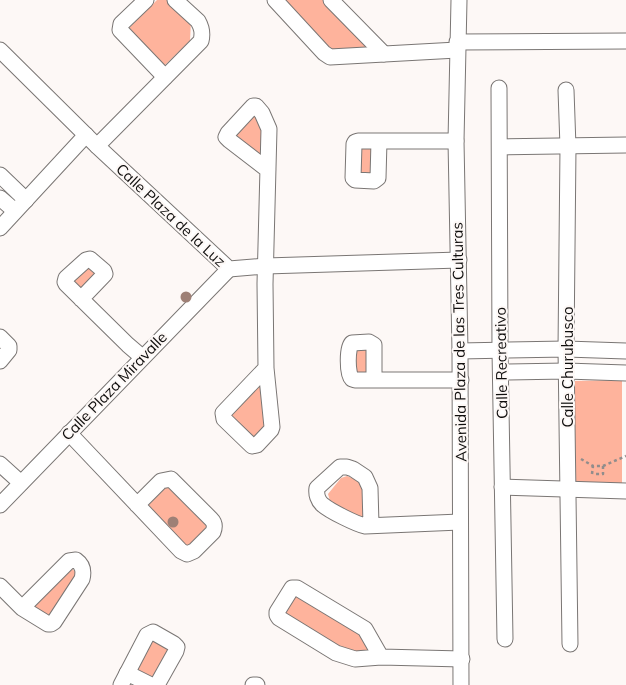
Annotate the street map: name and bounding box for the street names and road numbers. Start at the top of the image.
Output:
street label: Calle Plaza de la Luz [112,159,230,271]
street label: Avenida Plaza de las Tres Culturas [447,222,471,462]
street label: Calle Recreativo [491,307,511,419]
street label: Calle Churubusco [558,307,577,427]
street label: Calle Plaza Miravalle [57,328,171,444]

